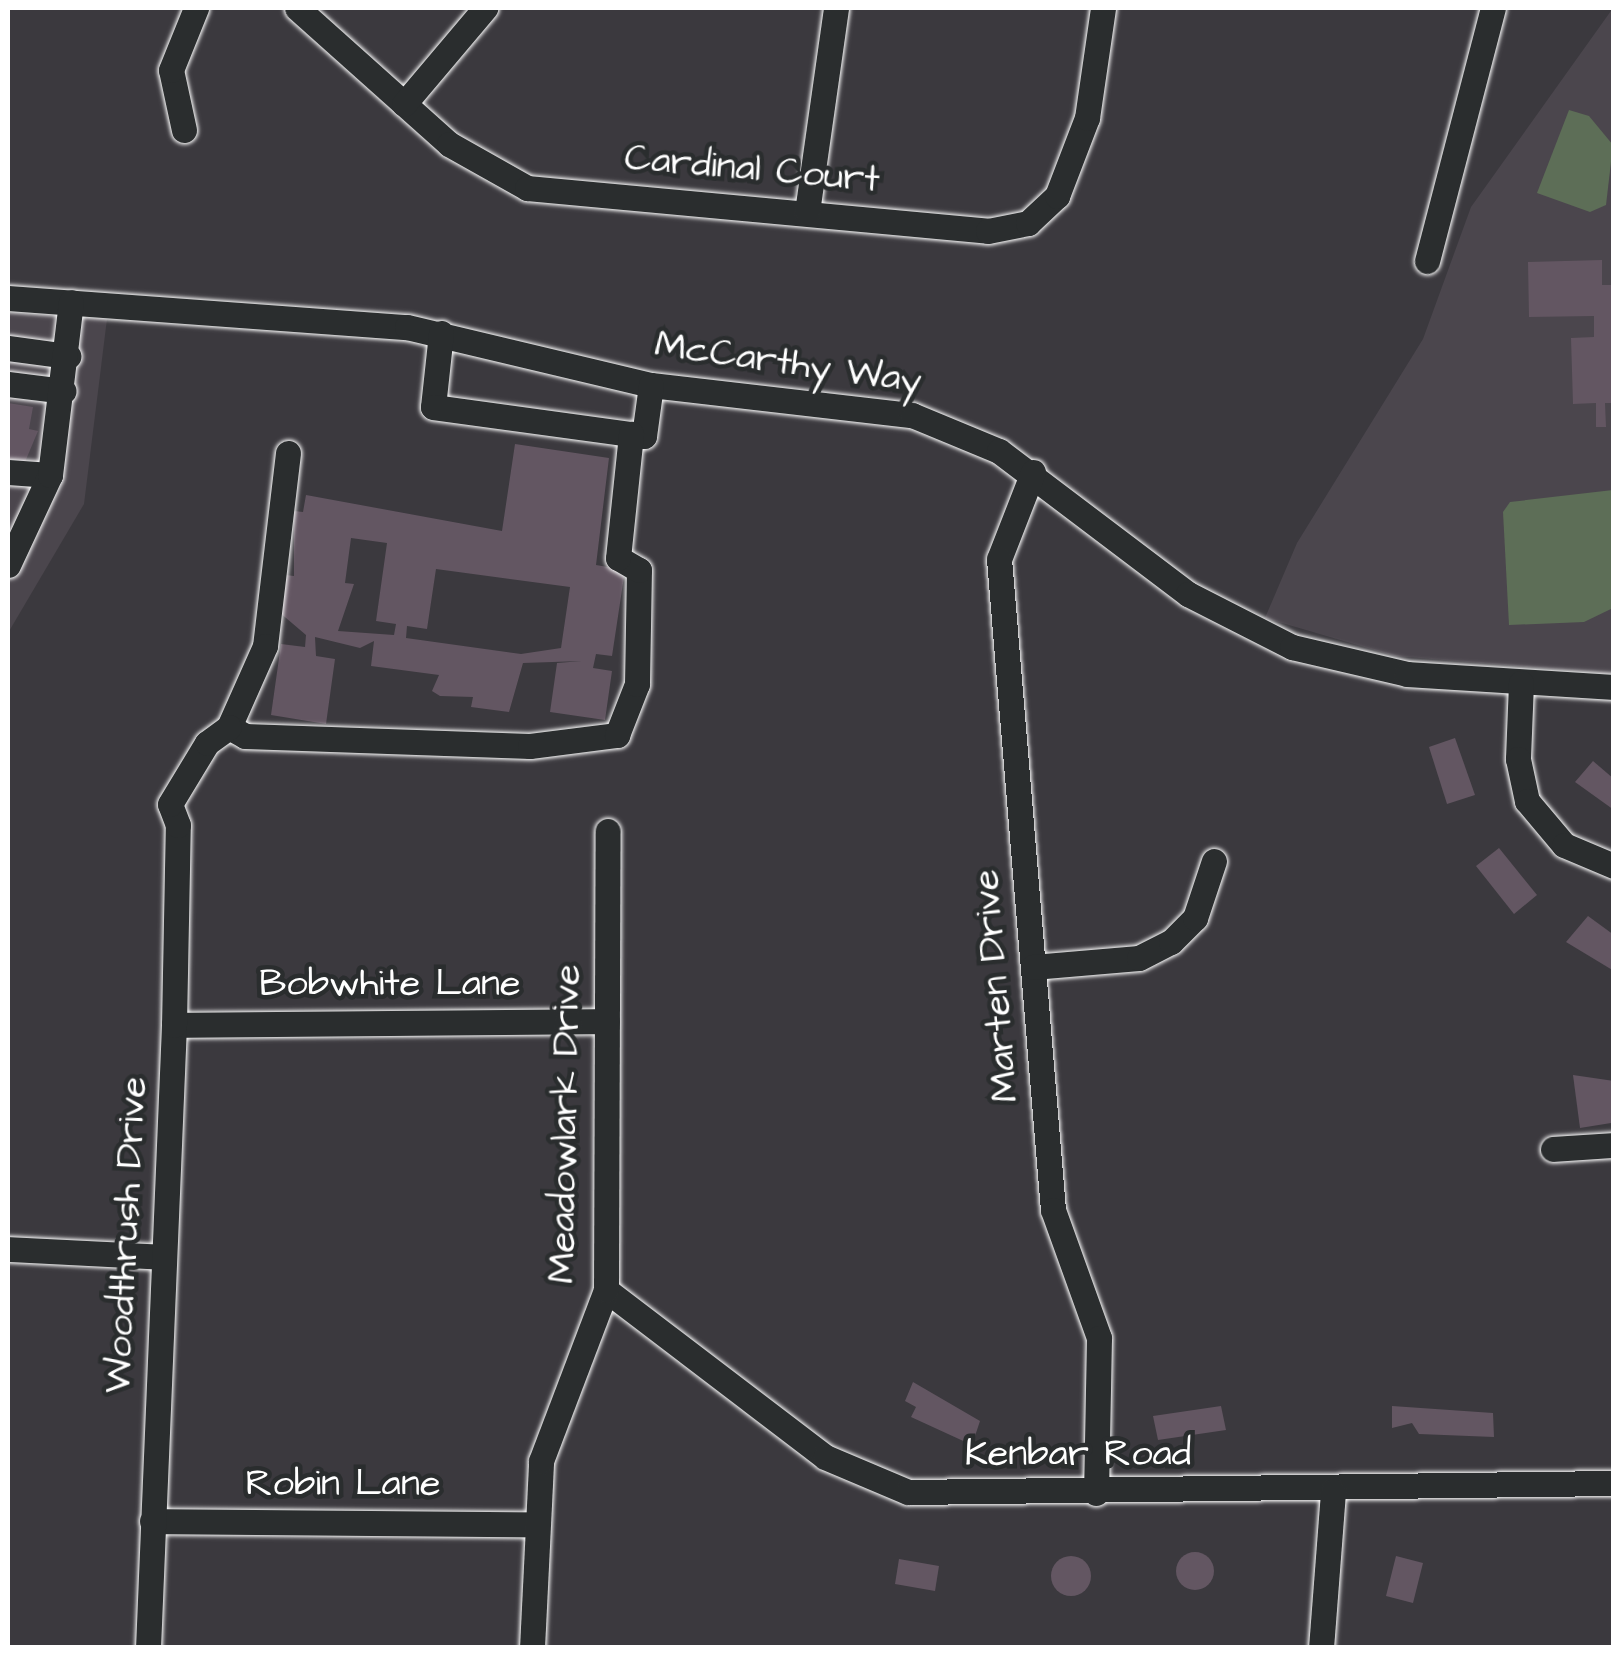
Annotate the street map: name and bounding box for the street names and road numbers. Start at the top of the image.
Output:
street label: Cardinal Court [623,136,881,204]
street label: McCarthy Way [652,323,924,405]
street label: Marten Drive [964,868,1030,1104]
street label: Bobwhite Lane [259,962,521,1008]
street label: Meadowlark Drive [540,964,592,1284]
street label: Woodthrush Drive [96,1075,158,1395]
street label: Kenbar Road [965,1432,1191,1478]
street label: Robin Lane [246,1462,440,1508]

